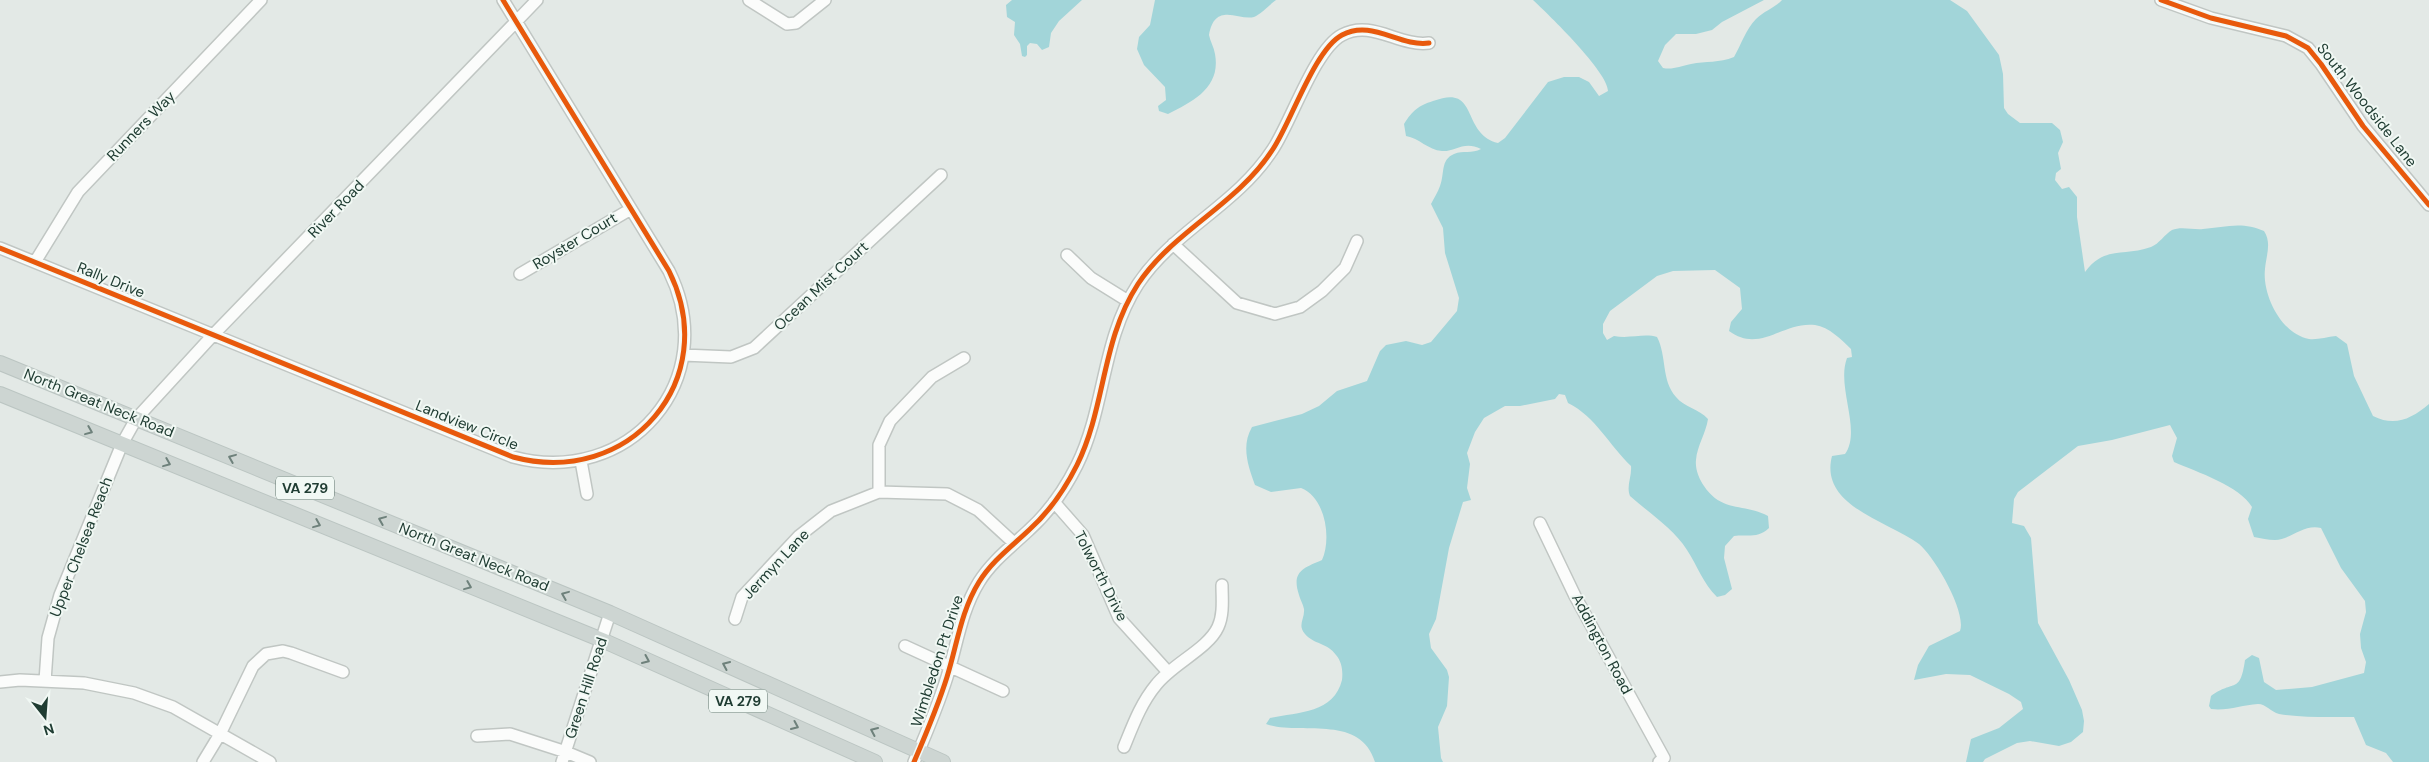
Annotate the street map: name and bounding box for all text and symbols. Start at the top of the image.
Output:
street label: South Woodside Lane [2312,39,2422,171]
street label: Runners Way [102,86,180,165]
street label: River Road [303,176,369,242]
street label: Royster Court [529,208,621,274]
street label: Ocean Mist Court [769,237,873,335]
street label: Rally Drive [74,257,148,303]
street label: North Great Neck Road [21,364,177,442]
street label: Landview Circle [413,395,521,455]
one-way arrow [84,425,93,435]
one-way arrow [228,454,237,464]
one-way arrow [162,456,171,467]
street label: Upper Chelsea Reach [45,474,117,620]
road number: VA 279 [276,476,334,499]
one-way arrow [379,515,387,525]
street label: North Great Neck Road [396,518,552,596]
one-way arrow [313,519,321,529]
street label: Jermyn Lane [738,525,814,603]
street label: Tolworth Drive [1070,527,1132,625]
one-way arrow [463,579,472,590]
one-way arrow [561,590,570,601]
street label: Addington Road [1567,590,1637,698]
street label: Wimbledon Pt Drive [906,592,968,730]
street label: Green Hill Road [560,635,612,741]
one-way arrow [641,654,650,665]
one-way arrow [722,660,731,671]
road number: VA 279 [709,689,767,712]
north arrow [20,692,70,742]
text: N [41,719,56,740]
one-way arrow [790,720,799,731]
one-way arrow [870,727,879,737]

